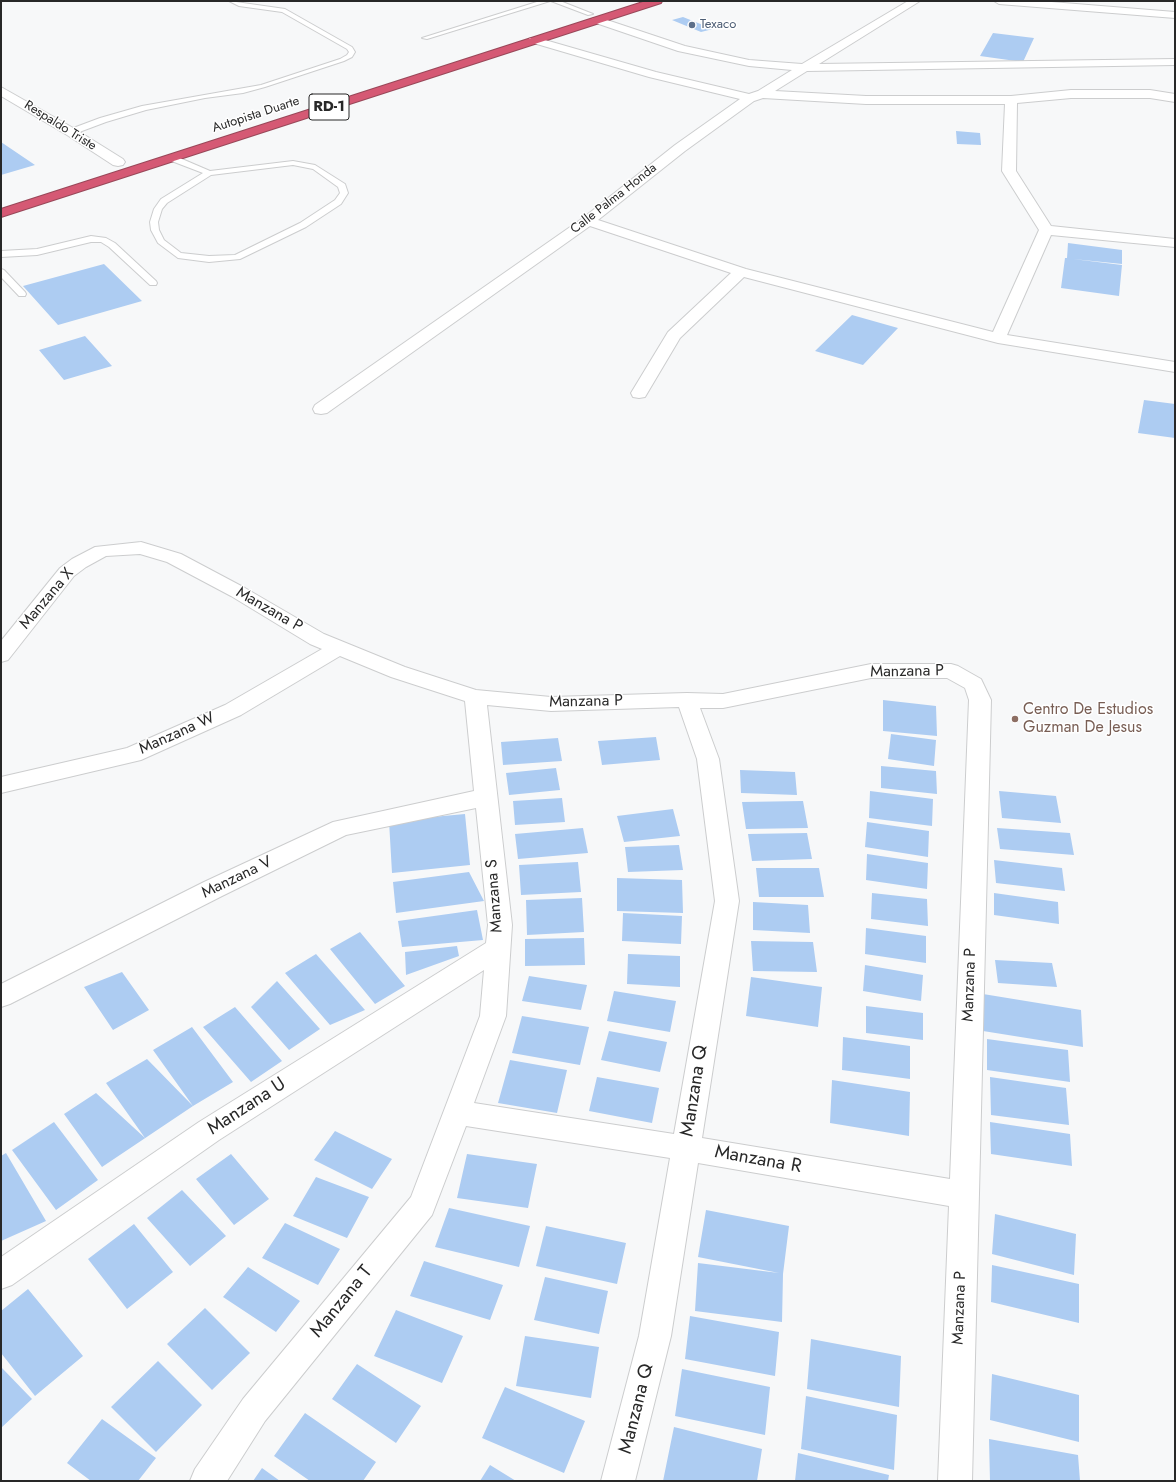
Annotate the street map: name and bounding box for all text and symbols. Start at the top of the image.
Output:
place label: Texaco [700,17,736,33]
marker: Texaco [687,20,697,30]
street label: Autopista Duarte [210,94,302,136]
road number: RD-1 [309,94,349,120]
street label: Respaldo Triste [21,98,99,154]
street label: Calle Palma Honda [568,161,660,237]
street label: Manzana X [16,565,78,633]
street label: Manzana P [232,583,306,637]
street label: Manzana P [870,662,944,682]
street label: Manzana P [549,692,623,712]
place label: Centro De Estudios Guzman De Jesus [1023,700,1153,738]
street label: Manzana W [136,709,218,759]
marker: Centro De Estudios Guzman De Jesus [1010,714,1020,724]
street label: Manzana V [199,853,275,903]
street label: Manzana S [483,859,507,933]
street label: Manzana P [959,948,981,1022]
street label: Manzana Q [677,1044,713,1138]
street label: Manzana U [203,1073,291,1141]
street label: Manzana R [713,1141,803,1179]
street label: Manzana T [306,1261,378,1343]
street label: Manzana P [949,1271,971,1345]
street label: Manzana Q [615,1362,659,1456]

